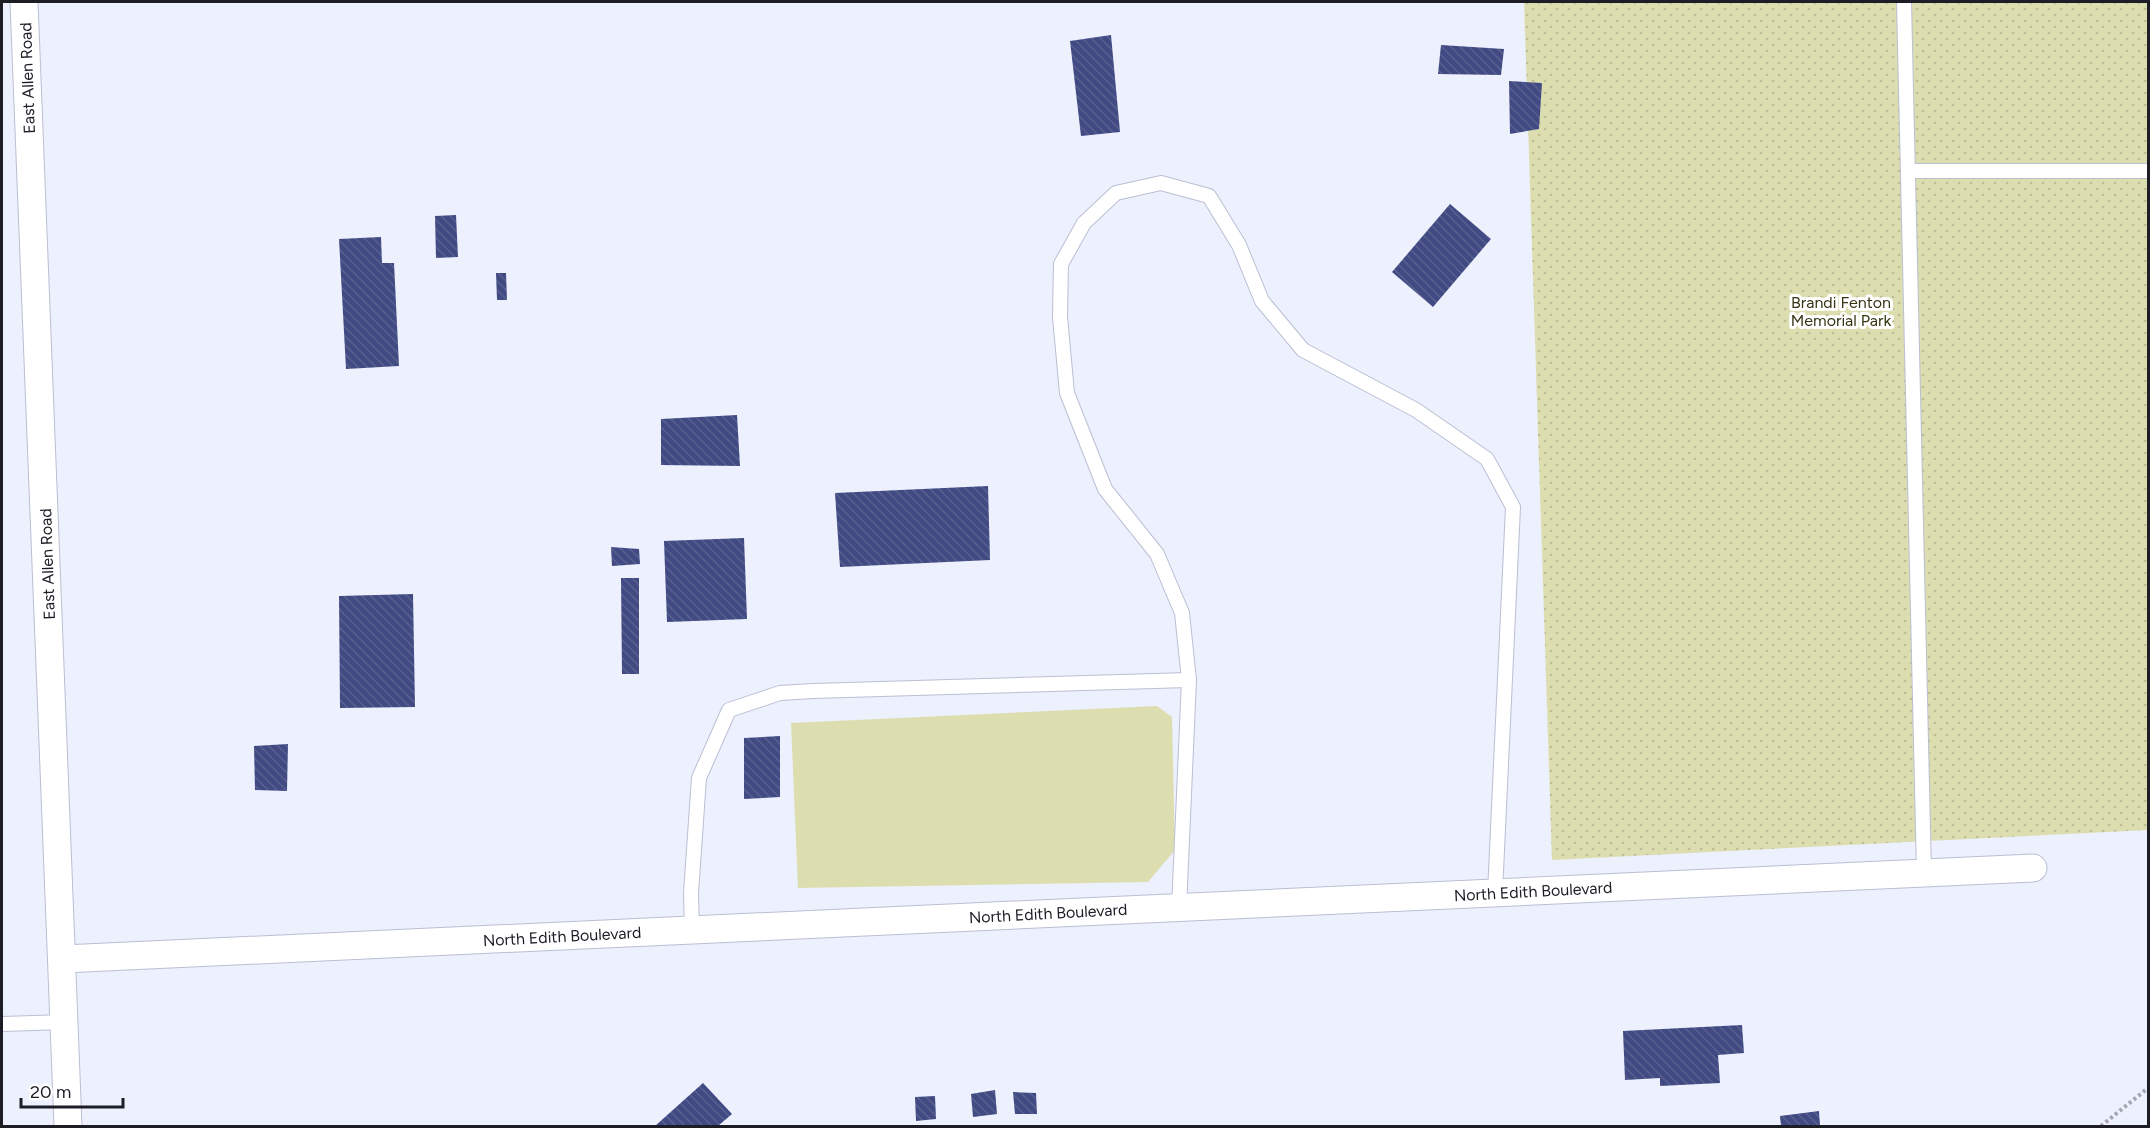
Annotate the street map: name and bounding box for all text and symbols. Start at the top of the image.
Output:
street label: East Allen Road [16,22,39,134]
park label: Brandi Fenton Memorial Park [1791,293,1891,330]
street label: East Allen Road [36,508,59,620]
street label: North Edith Boulevard [1453,878,1613,905]
street label: North Edith Boulevard [968,900,1128,927]
street label: North Edith Boulevard [482,923,642,950]
scale bar [21,1071,123,1109]
text: 20 m [30,1081,71,1103]

